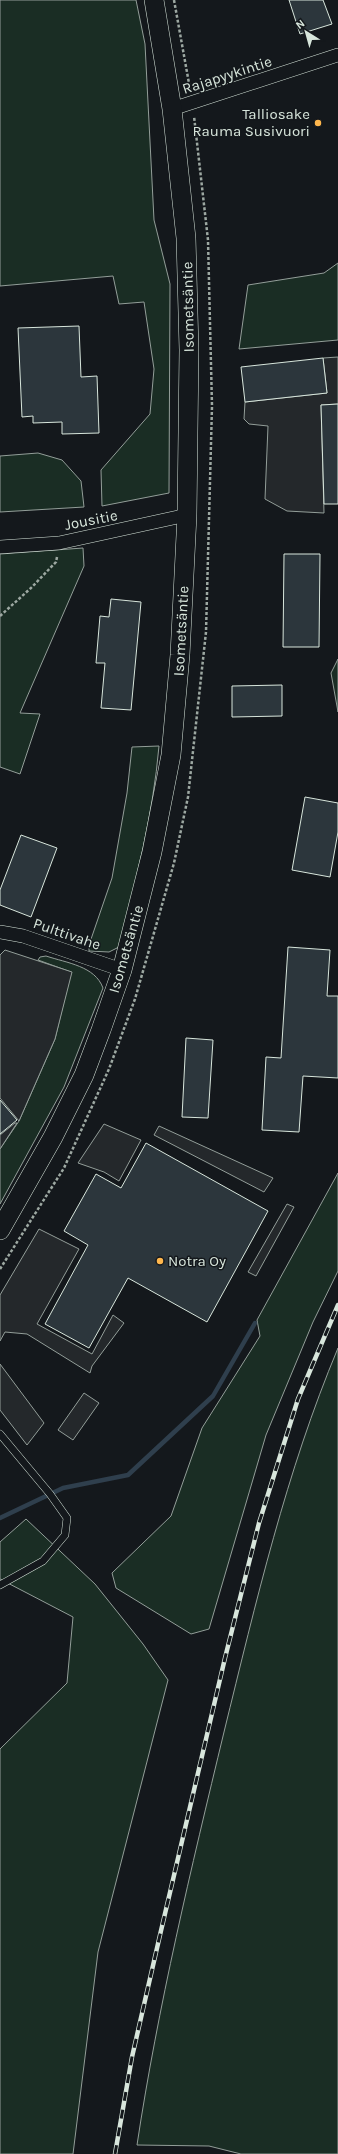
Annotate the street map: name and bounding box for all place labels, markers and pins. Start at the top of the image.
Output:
place label: Talliosake Rauma Susivuori [192,105,310,140]
marker: Talliosake Rauma Susivuori [313,118,323,128]
place label: Notra Oy [168,1252,226,1270]
marker: Notra Oy [155,1256,165,1266]

